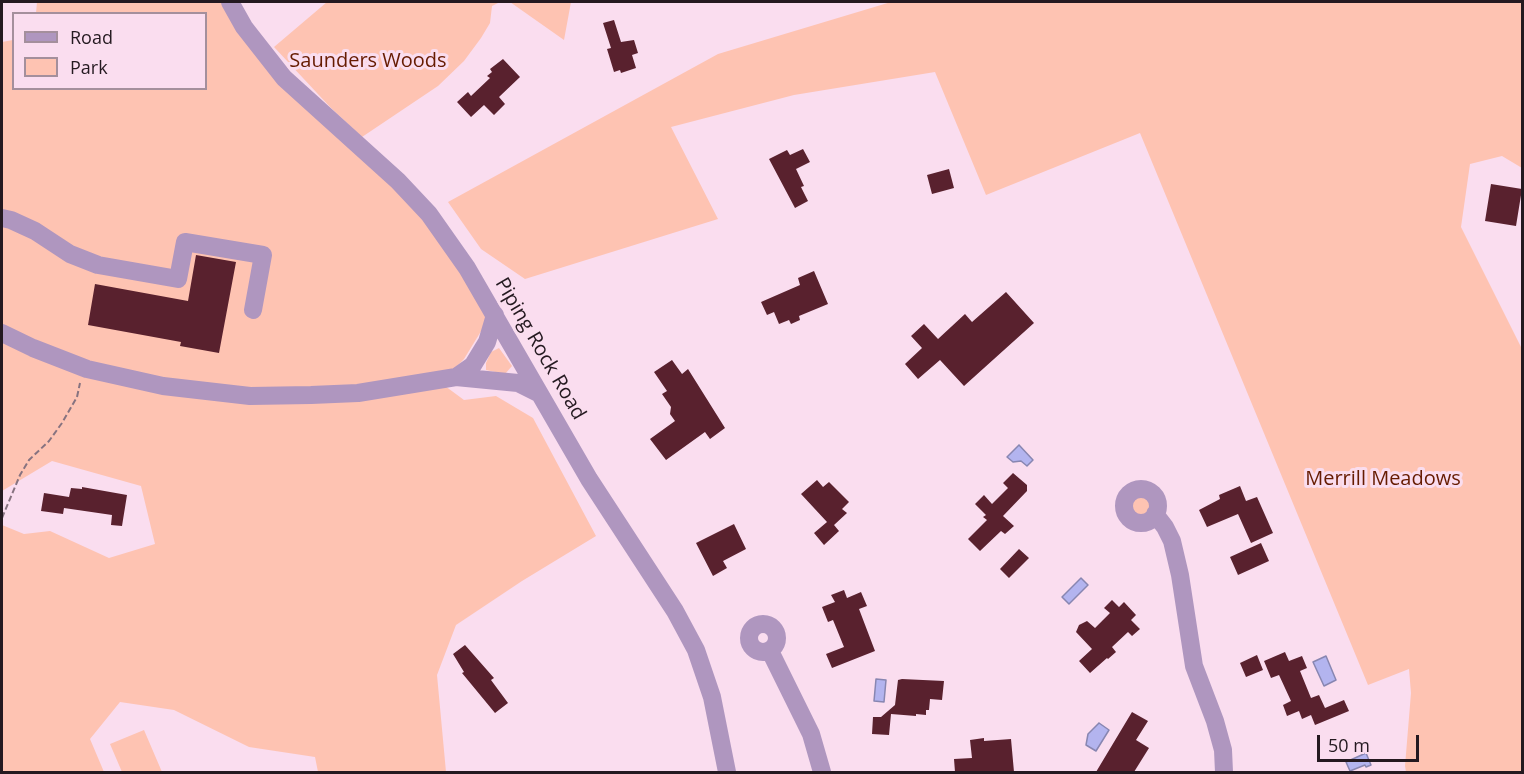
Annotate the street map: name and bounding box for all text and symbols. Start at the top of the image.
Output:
legend [12,12,207,90]
text: Road [70,25,113,49]
park label: Saunders Woods [289,49,447,73]
text: Park [70,55,108,79]
street label: Piping Rock Road [490,274,590,424]
park label: Merrill Meadows [1305,467,1461,491]
scale bar [1320,723,1422,761]
text: 50 m [1328,733,1370,757]

